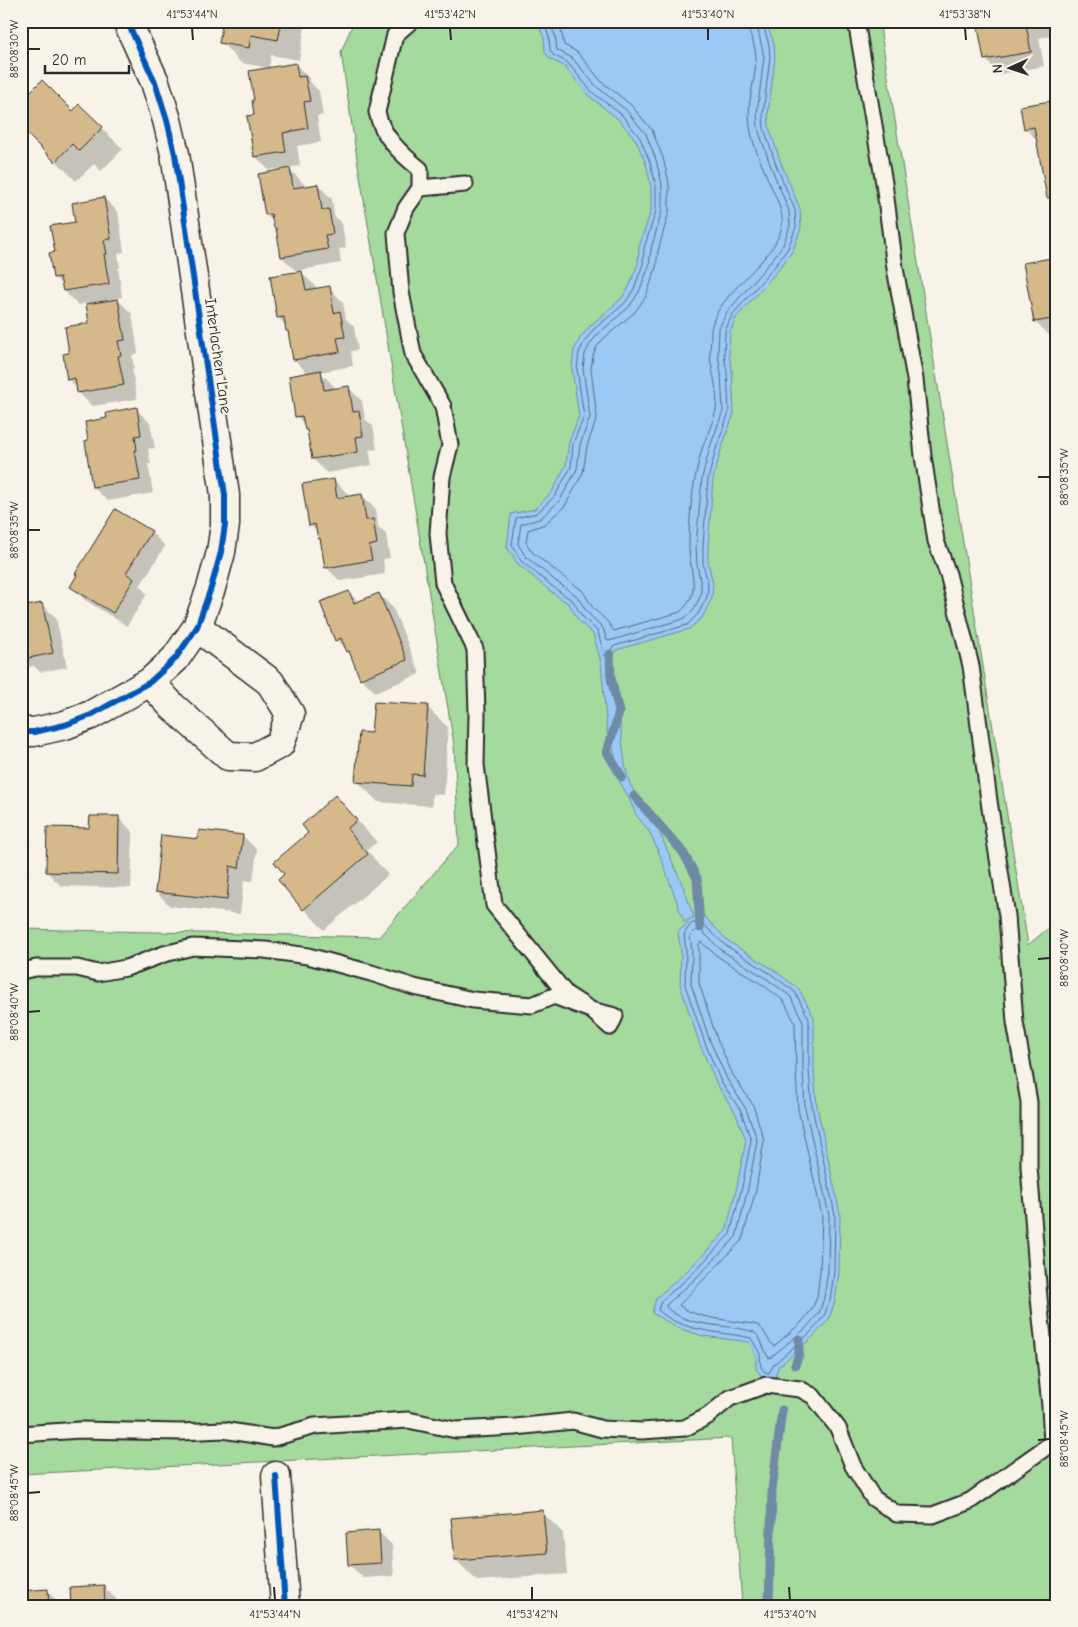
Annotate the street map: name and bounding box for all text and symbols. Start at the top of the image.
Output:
text: 41°53'44"N [166,7,218,21]
text: 41°53'42"N [424,7,476,21]
text: 41°53'40"N [682,7,734,21]
text: 41°53'38"N [939,7,991,21]
text: 88°08'30"W [7,19,21,78]
scale bar [45,42,129,74]
north arrow [986,42,1036,92]
text: 20 m [52,51,86,69]
text: N [989,64,1006,74]
street label: Interlachen Lane [201,297,235,415]
text: 88°08'35"W [1057,448,1071,506]
text: 88°08'35"W [7,501,21,559]
text: 88°08'40"W [1057,928,1071,987]
text: 88°08'40"W [7,982,21,1041]
text: 88°08'45"W [1057,1410,1071,1468]
text: 88°08'45"W [7,1464,21,1522]
text: 41°53'44"N [249,1607,301,1621]
text: 41°53'42"N [506,1607,558,1621]
text: 41°53'40"N [764,1607,816,1621]

